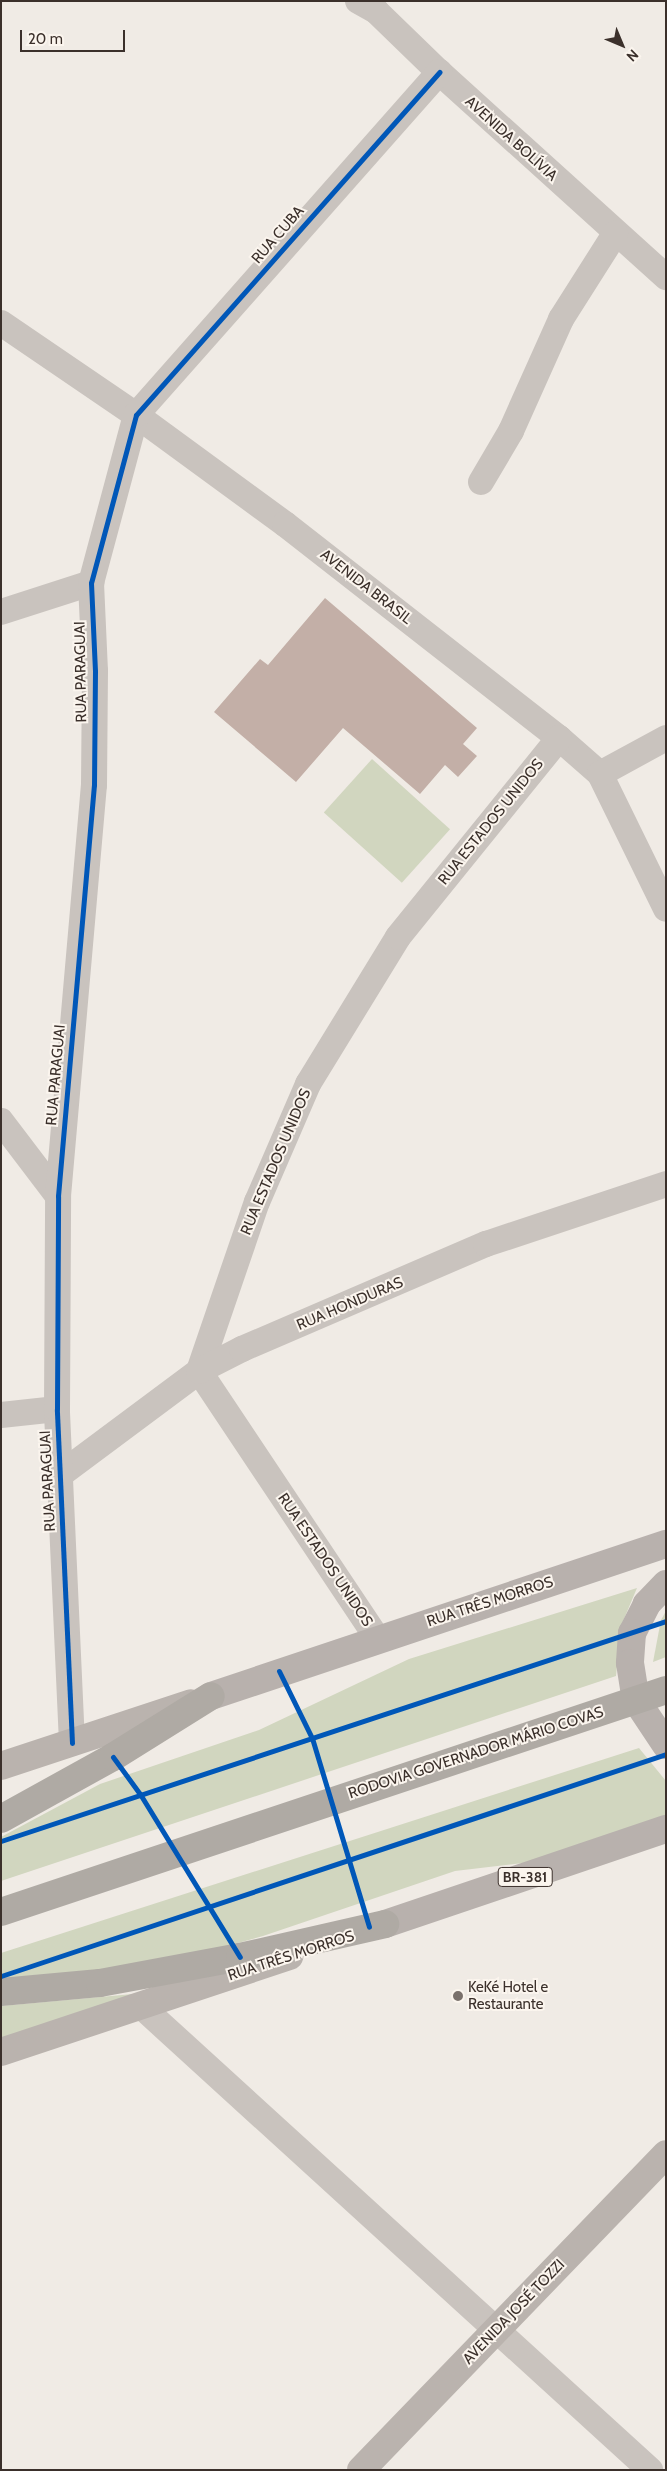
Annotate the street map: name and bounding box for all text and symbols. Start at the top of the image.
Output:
scale bar [22,20,128,52]
north arrow [597,20,647,70]
text: 20 m [28,30,63,48]
text: N [623,46,642,65]
street label: AVENIDA BOLÍVIA [461,93,561,185]
street label: RUA CUBA [248,202,308,268]
street label: AVENIDA BRASIL [317,546,415,628]
street label: RUA PARAGUAI [71,621,91,723]
street label: RUA ESTADOS UNIDOS [435,755,547,889]
street label: RUA PARAGUAI [43,1024,69,1126]
street label: RUA ESTADOS UNIDOS [237,1086,315,1238]
street label: RUA HONDURAS [294,1273,406,1335]
street label: RUA PARAGUAI [36,1430,60,1532]
street label: RUA ESTADOS UNIDOS [274,1490,376,1630]
street label: RUA TRÊS MORROS [425,1573,555,1631]
street label: RODOVIA GOVERNADOR MÁRIO COVAS [346,1703,606,1803]
road number: BR-381 [498,1865,552,1888]
street label: RUA TRÊS MORROS [226,1927,356,1985]
place label: KeKé Hotel e Restaurante [468,1978,548,2013]
marker: KeKé Hotel e Restaurante [452,1990,464,2002]
street label: AVENIDA JOSÉ TOZZI [459,2256,569,2368]

